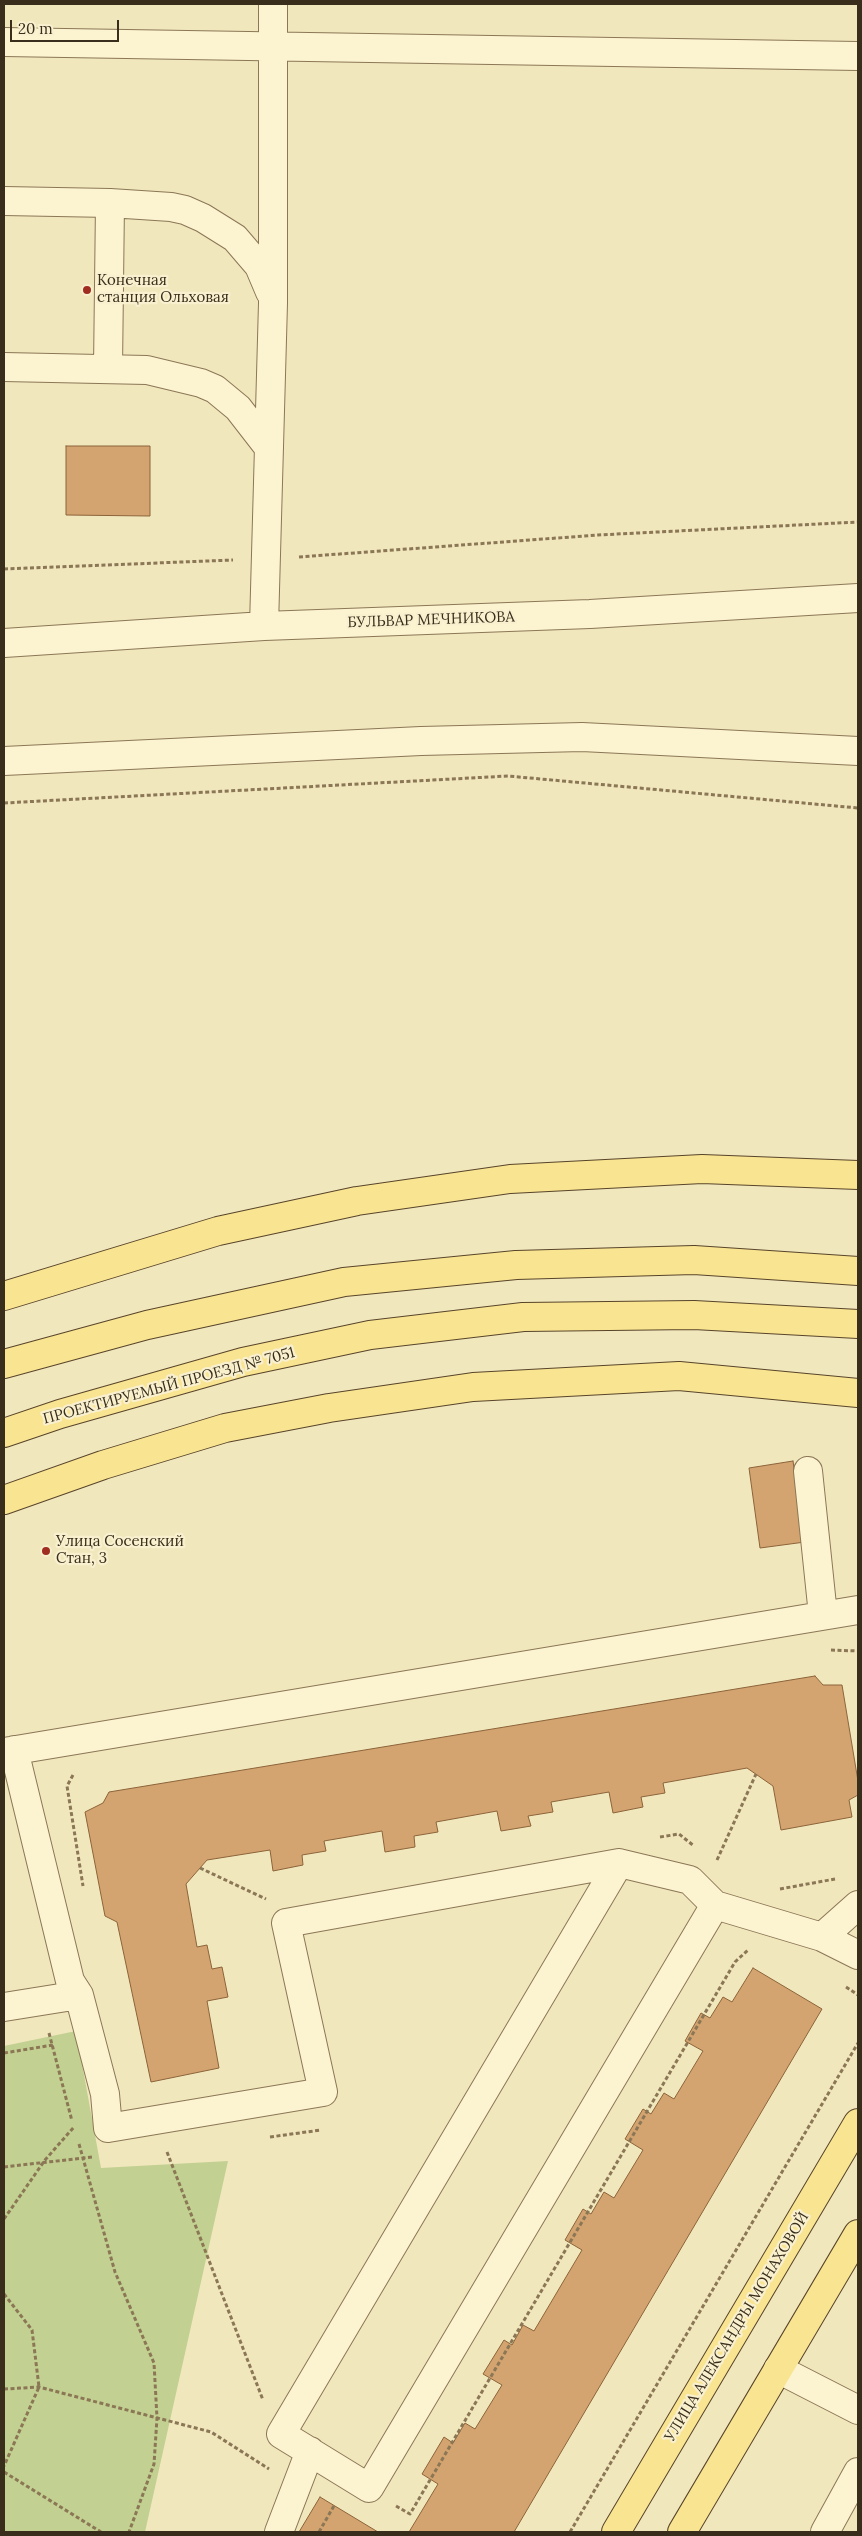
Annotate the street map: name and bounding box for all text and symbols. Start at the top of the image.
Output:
scale bar [12,10,121,42]
text: 20 m [18,19,53,38]
place label: Конечная станция Ольховая [97,272,229,307]
marker: Конечная станция Ольховая [81,284,93,296]
street label: БУЛЬВАР МЕЧНИКОВА [347,608,515,632]
street label: ПРОЕКТИРУЕМЫЙ ПРОЕЗД № 7051 [41,1344,297,1428]
place label: Улица Сосенский Стан, 3 [56,1533,184,1568]
marker: Улица Сосенский Стан, 3 [40,1545,52,1557]
street label: УЛИЦА АЛЕКСАНДРЫ МОНАХОВОЙ [661,2209,813,2445]

